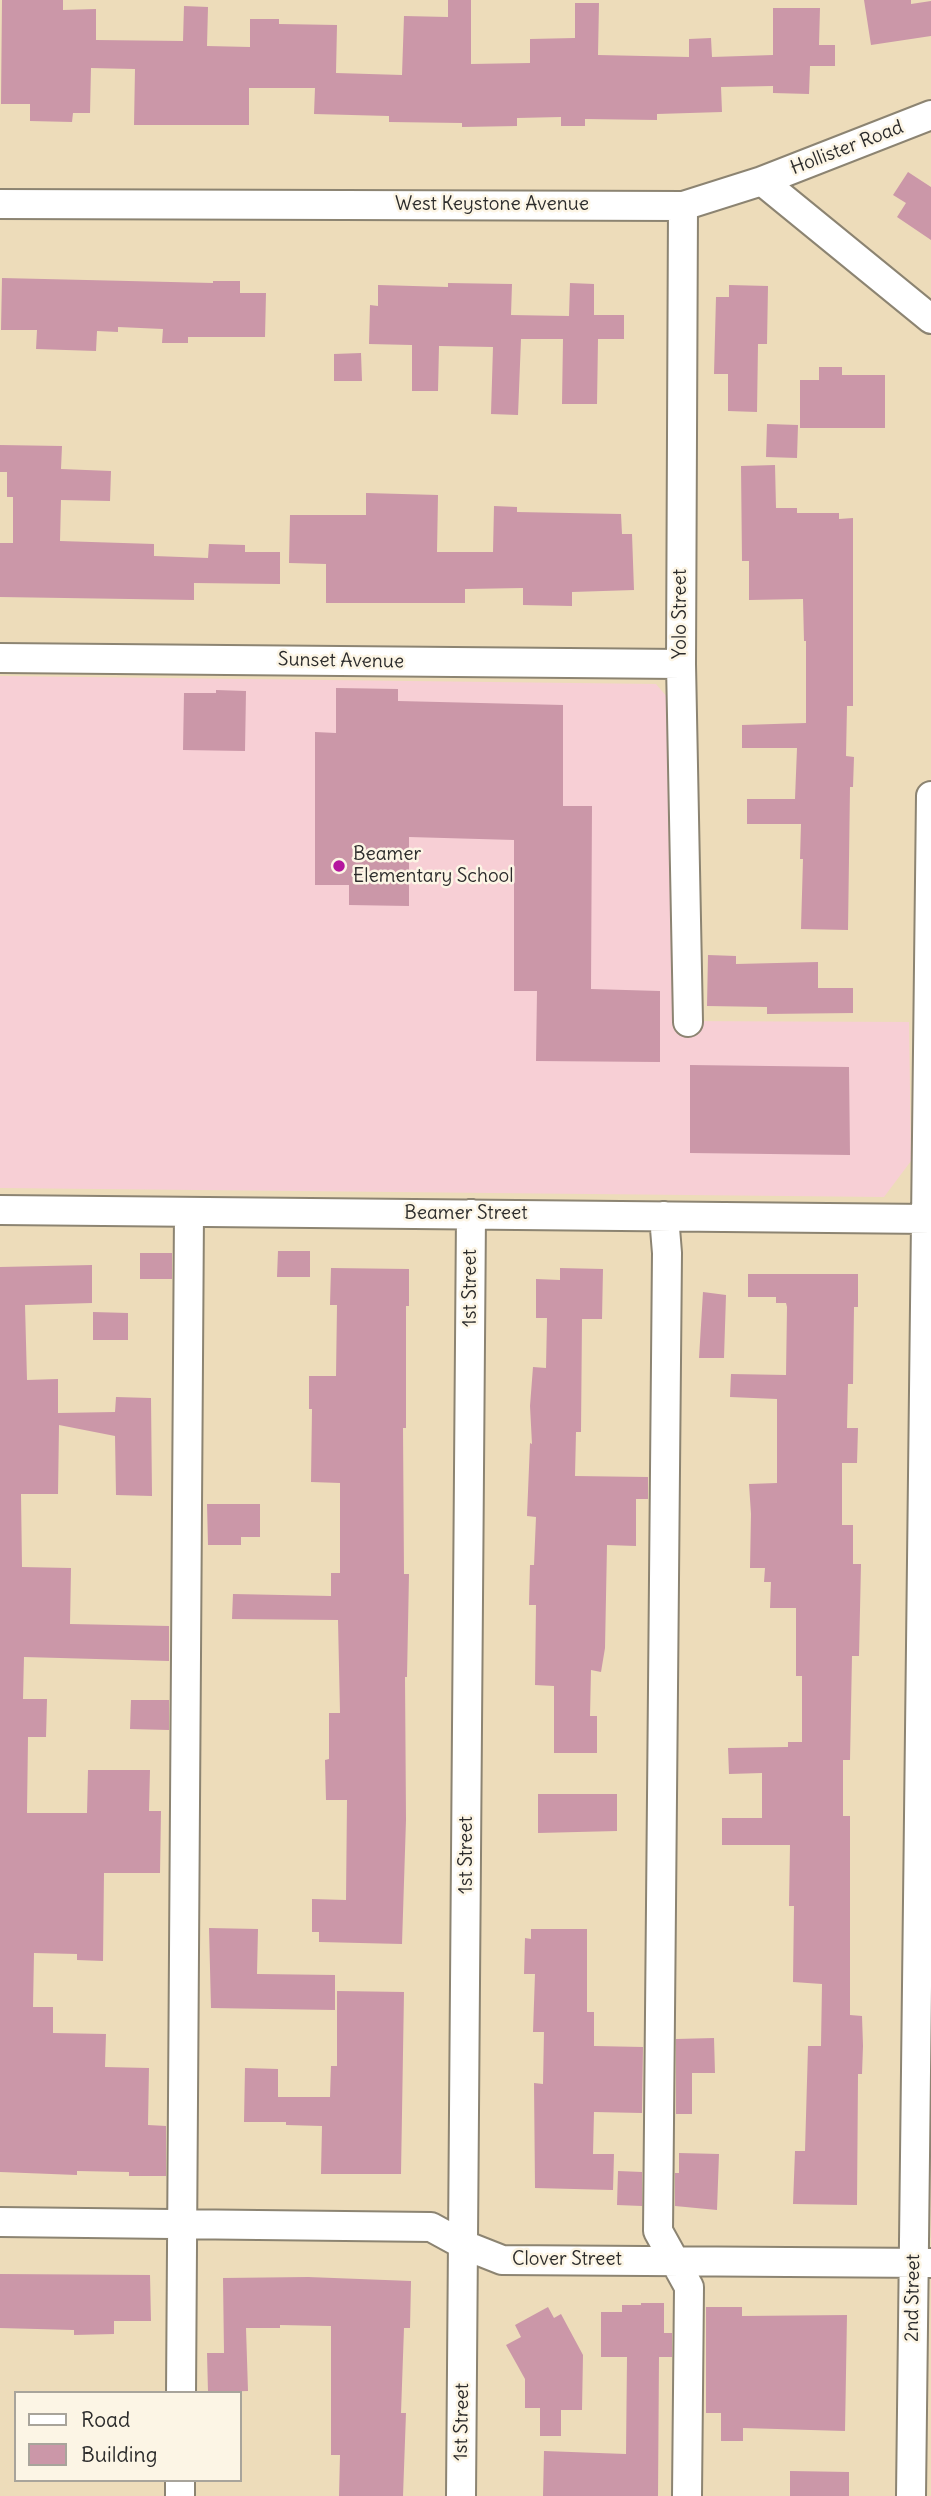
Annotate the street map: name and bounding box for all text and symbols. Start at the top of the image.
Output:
street label: Hollister Road [787,116,907,180]
street label: West Keystone Avenue [395,194,589,216]
street label: Yolo Street [670,569,692,659]
street label: Sunset Avenue [278,649,404,673]
place label: Beamer Elementary School [353,844,514,888]
marker: Beamer Elementary School [331,858,347,874]
street label: Beamer Street [404,1203,528,1225]
street label: 1st Street [460,1249,482,1327]
street label: 1st Street [456,1816,478,1894]
street label: Clover Street [512,2249,622,2271]
street label: 2nd Street [901,2254,925,2342]
street label: 1st Street [450,2383,474,2461]
legend [14,2391,242,2482]
text: Road [81,2406,130,2433]
text: Building [81,2441,157,2468]

